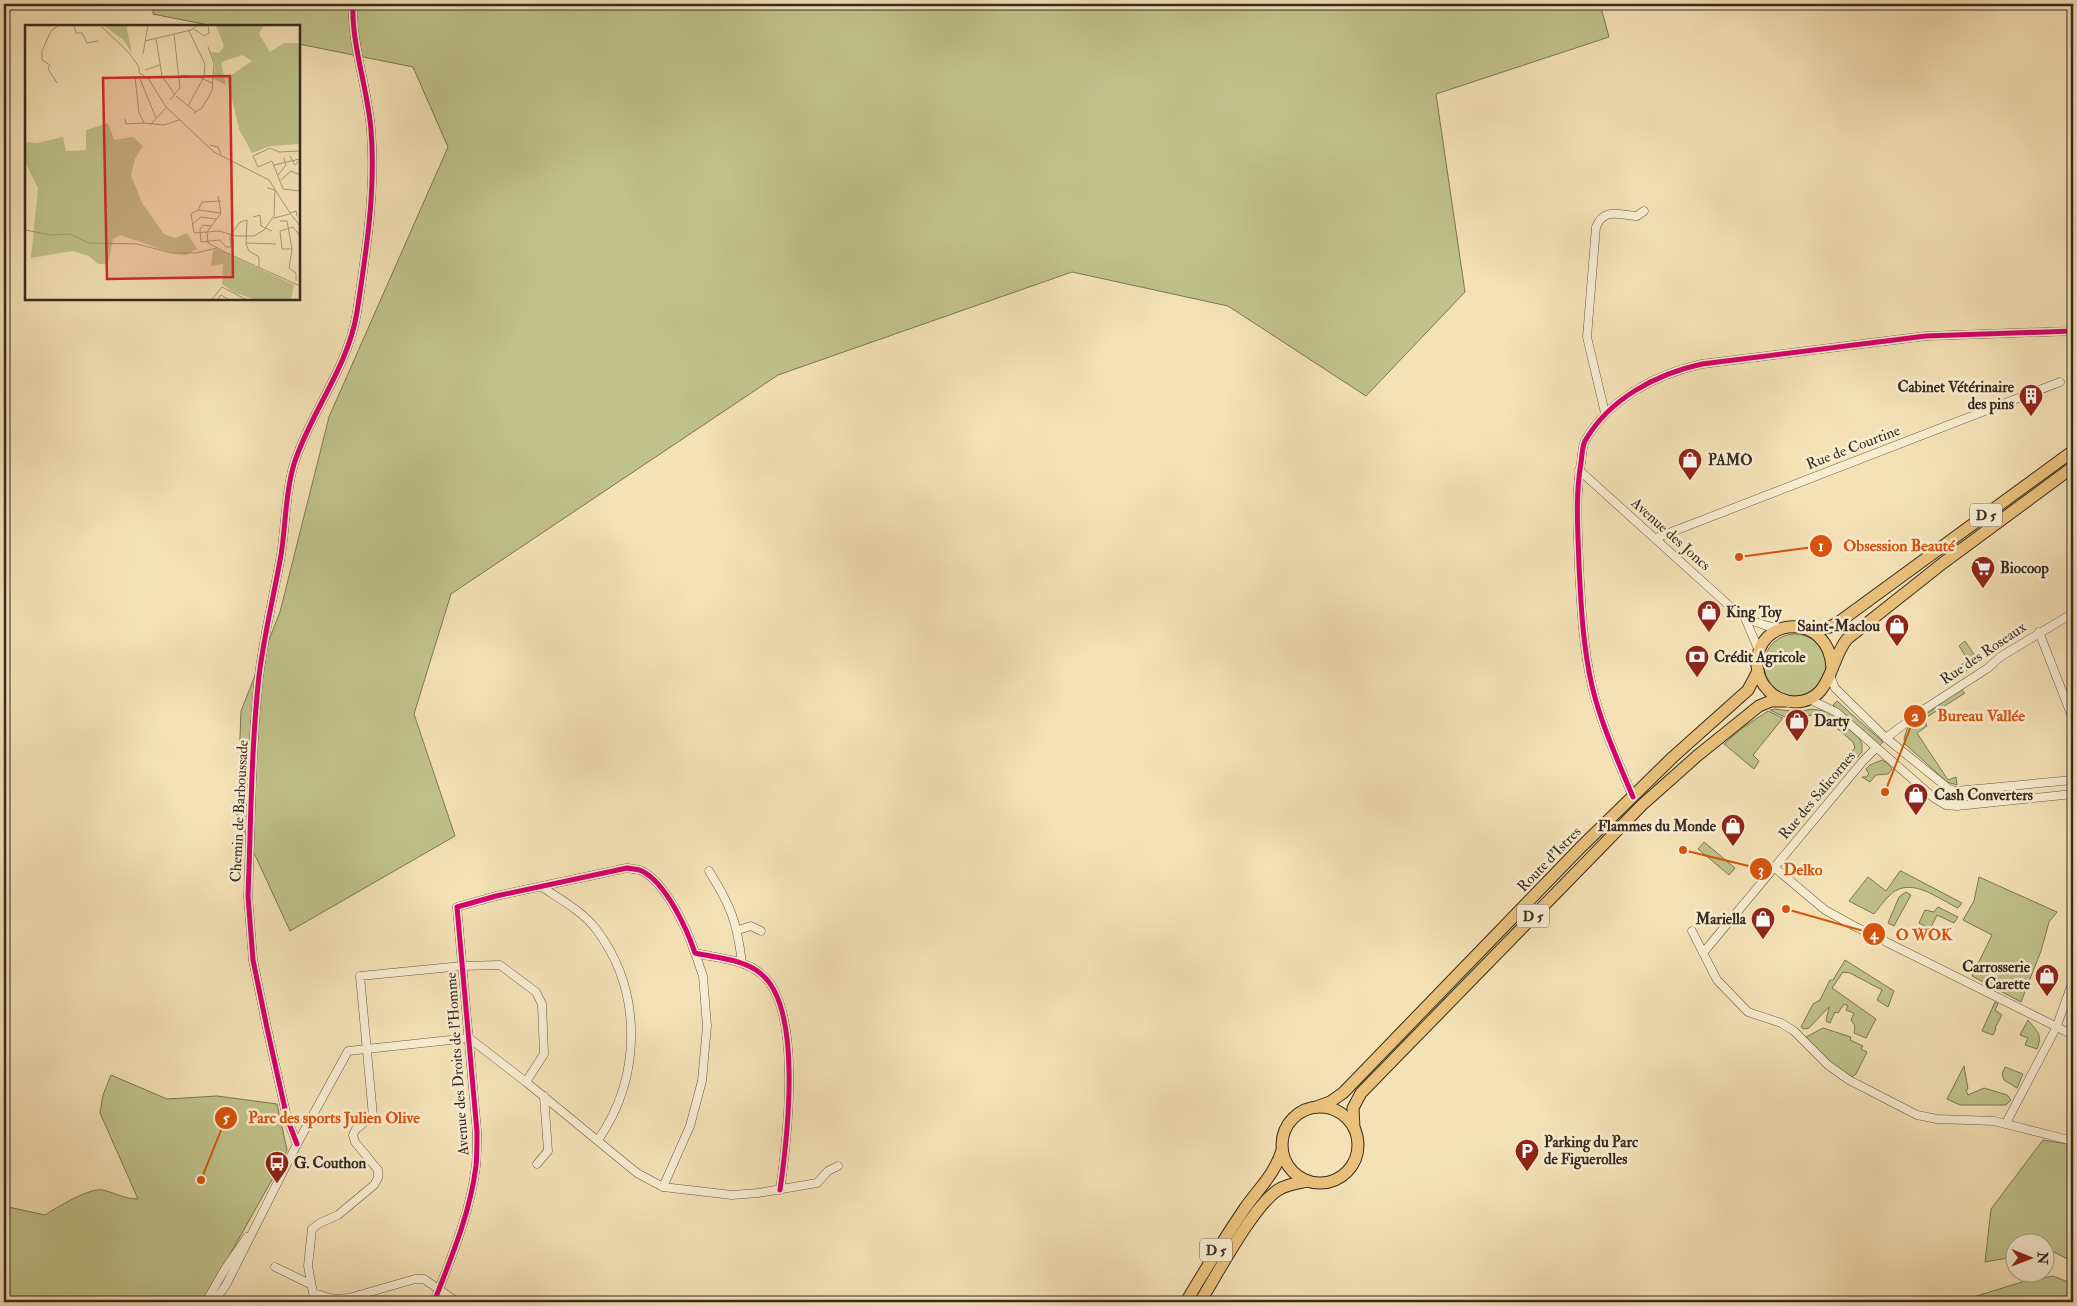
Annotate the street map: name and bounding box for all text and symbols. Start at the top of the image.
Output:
inset map [25,25,300,300]
place label: Cabinet Vétérinaire des pins [1898,378,2015,415]
building icon: Cabinet Vétérinaire des pins [2018,383,2044,417]
street label: Rue de Courtine [1804,421,1903,474]
shop icon: PAMO [1677,447,1703,481]
place label: PAMO [1708,451,1752,470]
street label: Avenue des Joncs [1626,493,1714,576]
road number: D 5 [1970,504,2002,526]
callout: Obsession Beauté [1809,530,1965,561]
text: Obsession Beauté [1843,536,1956,556]
text: 1 [1818,537,1824,556]
supermarket icon: Biocoop [1970,555,1996,589]
place label: Biocoop [2000,559,2049,579]
shop icon: King Toy [1696,599,1722,633]
place label: King Toy [1726,603,1783,623]
shop icon: Saint-Maclou [1884,613,1910,647]
place label: Saint-Maclou [1797,617,1880,636]
street label: Rue des Roseaux [1937,618,2030,689]
bank icon: Crédit Agricole [1684,644,1710,678]
place label: Crédit Agricole [1714,648,1806,668]
callout: Bureau Vallée [1902,700,2035,731]
text: Bureau Vallée [1937,706,2025,726]
text: 2 [1911,707,1919,726]
shop icon: Darty [1784,708,1810,742]
place label: Darty [1814,712,1851,732]
street label: Chemin de Barboussade [226,739,253,883]
street label: Rue des Salicornes [1775,747,1860,844]
shop icon: Cash Converters [1903,782,1929,816]
place label: Cash Converters [1934,786,2033,805]
shop icon: Flammes du Monde [1720,813,1746,847]
place label: Flammes du Monde [1598,817,1717,836]
street label: Route d'Istres [1513,823,1585,896]
callout: Delko [1748,854,1832,885]
text: Delko [1784,860,1823,880]
text: 3 [1758,861,1764,880]
road number: D 5 [1517,904,1549,928]
shop icon: Mariella [1750,906,1776,940]
place label: Mariella [1695,910,1747,929]
callout: O WOK [1861,919,1963,950]
text: 4 [1869,925,1879,944]
text: O WOK [1896,925,1953,945]
place label: Carrosserie Carette [1962,958,2031,994]
shop icon: Carrosserie Carette [2034,963,2060,997]
street label: Avenue des Droits de l'Homme [442,972,473,1157]
callout: Parc des sports Julien Olive [213,1102,430,1133]
text: Parc des sports Julien Olive [248,1108,420,1129]
text: 5 [223,1109,230,1128]
place label: Parking du Parc de Figuerolles [1544,1133,1639,1170]
parking icon: Parking du Parc de Figuerolles [1514,1138,1540,1172]
bus stop icon: G. Couthon [264,1150,290,1184]
place label: G. Couthon [294,1154,366,1173]
north arrow [2004,1234,2054,1284]
road number: D 5 [1200,1238,1232,1262]
text: N [2034,1251,2051,1265]

